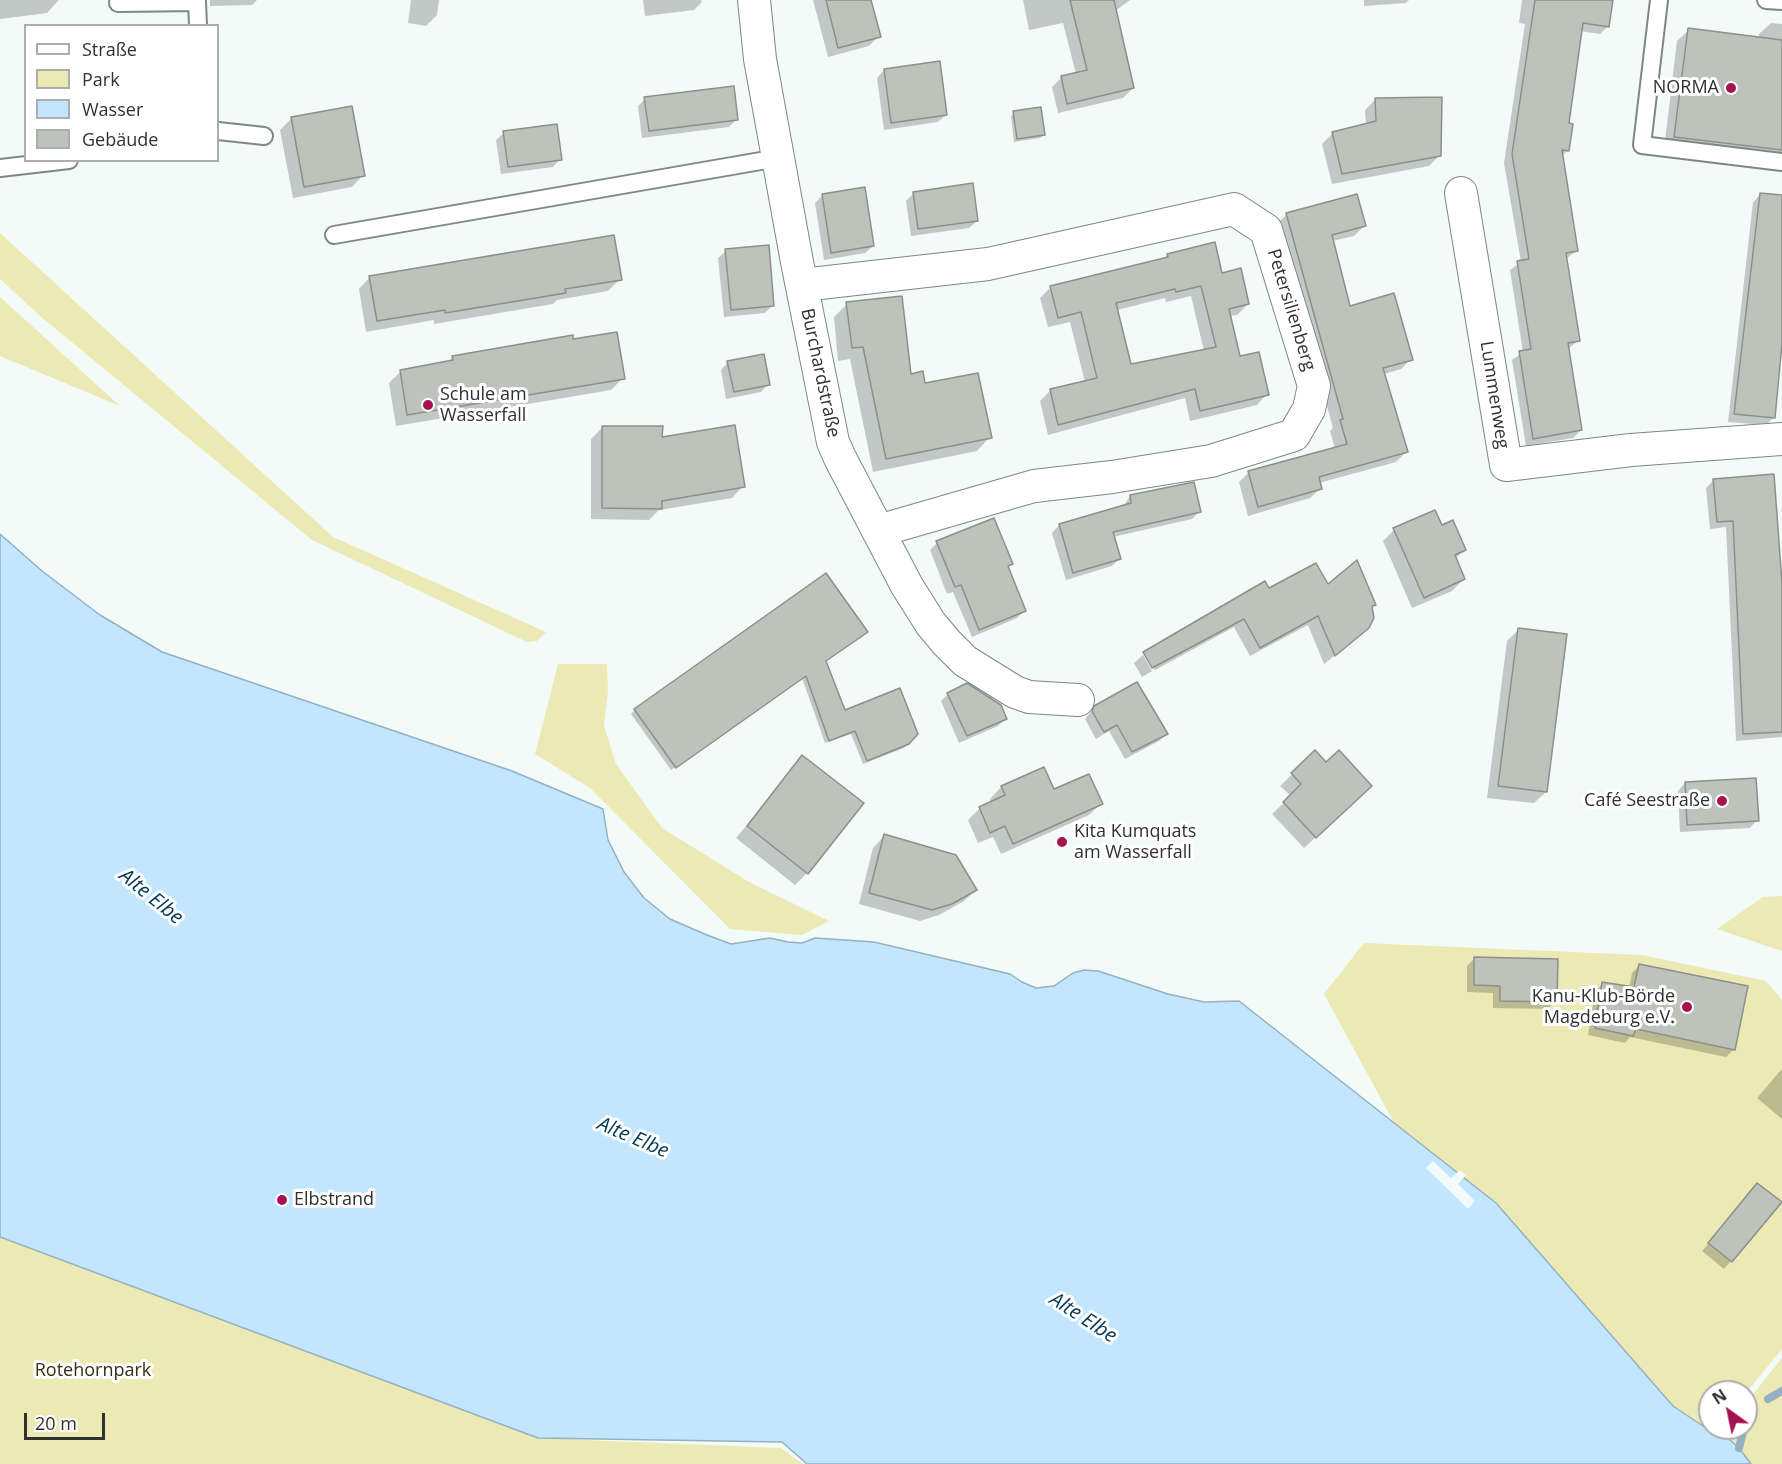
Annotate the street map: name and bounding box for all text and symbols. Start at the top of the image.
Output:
legend [24,24,219,162]
text: Straße [82,37,137,61]
text: Park [82,67,120,91]
place label: NORMA [1653,77,1719,99]
marker: NORMA [1724,81,1738,95]
text: Wasser [82,97,143,121]
text: Gebäude [82,127,158,151]
street label: Petersilienberg [1262,246,1320,374]
street label: Burchardstraße [796,306,844,440]
street label: Lummenweg [1475,340,1513,450]
place label: Schule am Wasserfall [440,384,527,426]
marker: Schule am Wasserfall [421,398,435,412]
place label: Café Seestraße [1584,790,1710,812]
marker: Café Seestraße [1715,794,1729,808]
place label: Kita Kumquats am Wasserfall [1074,821,1196,864]
marker: Kita Kumquats am Wasserfall [1055,835,1069,849]
water label: Alte Elbe [114,864,188,930]
place label: Kanu-Klub-Börde Magdeburg e.V. [1532,986,1675,1028]
marker: Kanu-Klub-Börde Magdeburg e.V. [1680,1000,1694,1014]
water label: Alte Elbe [594,1112,672,1164]
place label: Elbstrand [294,1189,374,1211]
marker: Elbstrand [275,1193,289,1207]
water label: Alte Elbe [1045,1288,1121,1348]
park label: Rotehornpark [35,1360,151,1382]
north arrow [1698,1380,1758,1440]
text: N [1708,1384,1731,1409]
scale bar [27,1401,108,1439]
text: 20 m [35,1411,77,1435]

